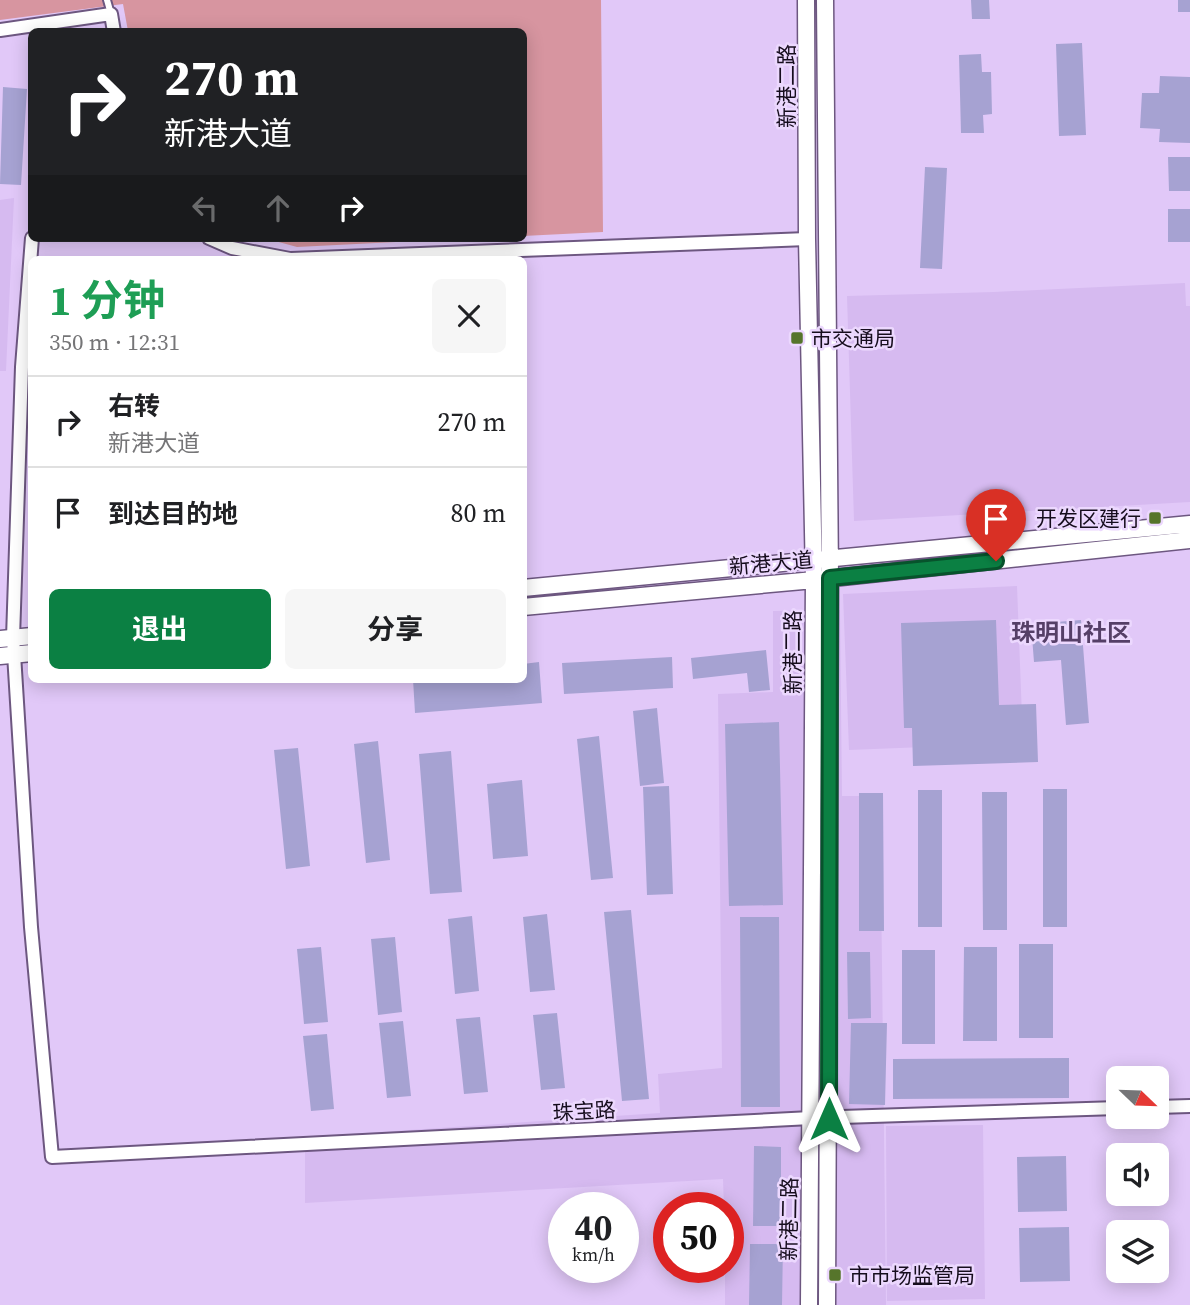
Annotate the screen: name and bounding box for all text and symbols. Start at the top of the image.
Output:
text: 270 m [164,44,299,111]
street label: 新港二路 [772,44,801,128]
icon: right [49,56,140,147]
text: 新港大道 [164,112,292,156]
icon: left [186,189,224,227]
icon: ahead [259,189,297,227]
icon: right [332,189,370,227]
text: 1 分钟 [49,271,165,329]
button: close [432,279,506,353]
place label: 市交通局 [811,324,895,353]
text: 350 m · 12:31 [49,326,180,358]
marker: 市交通局 [789,330,805,346]
text: 右转 [108,388,160,424]
icon: right [49,403,87,441]
text: 270 m [438,404,506,440]
text: 新港大道 [108,427,200,459]
pin [966,489,1026,561]
icon: arrive [49,494,87,532]
text: 80 m [451,495,506,531]
text: 到达目的地 [108,496,238,532]
icon: arrive [977,500,1015,538]
place label: 开发区建行 [1036,504,1141,533]
marker: 开发区建行 [1147,510,1163,526]
street label: 新港大道 [728,545,814,581]
button: 退出 [49,589,271,669]
button: 分享 [285,589,506,669]
street label: 新港二路 [778,610,807,694]
district label: 珠明山社区 [1011,616,1131,649]
north arrow [1106,1066,1169,1129]
map controls [1106,1066,1169,1283]
position arrow [792,1082,866,1156]
street label: 珠宝路 [552,1095,616,1127]
button: sound [1106,1143,1169,1206]
street label: 新港二路 [774,1177,804,1261]
speed limit sign: 50 [653,1192,744,1283]
text: 40 [575,1204,612,1252]
button: layers [1106,1220,1169,1283]
text: km/h [572,1242,615,1267]
place label: 市市场监管局 [849,1261,975,1290]
marker: 市市场监管局 [827,1267,843,1283]

